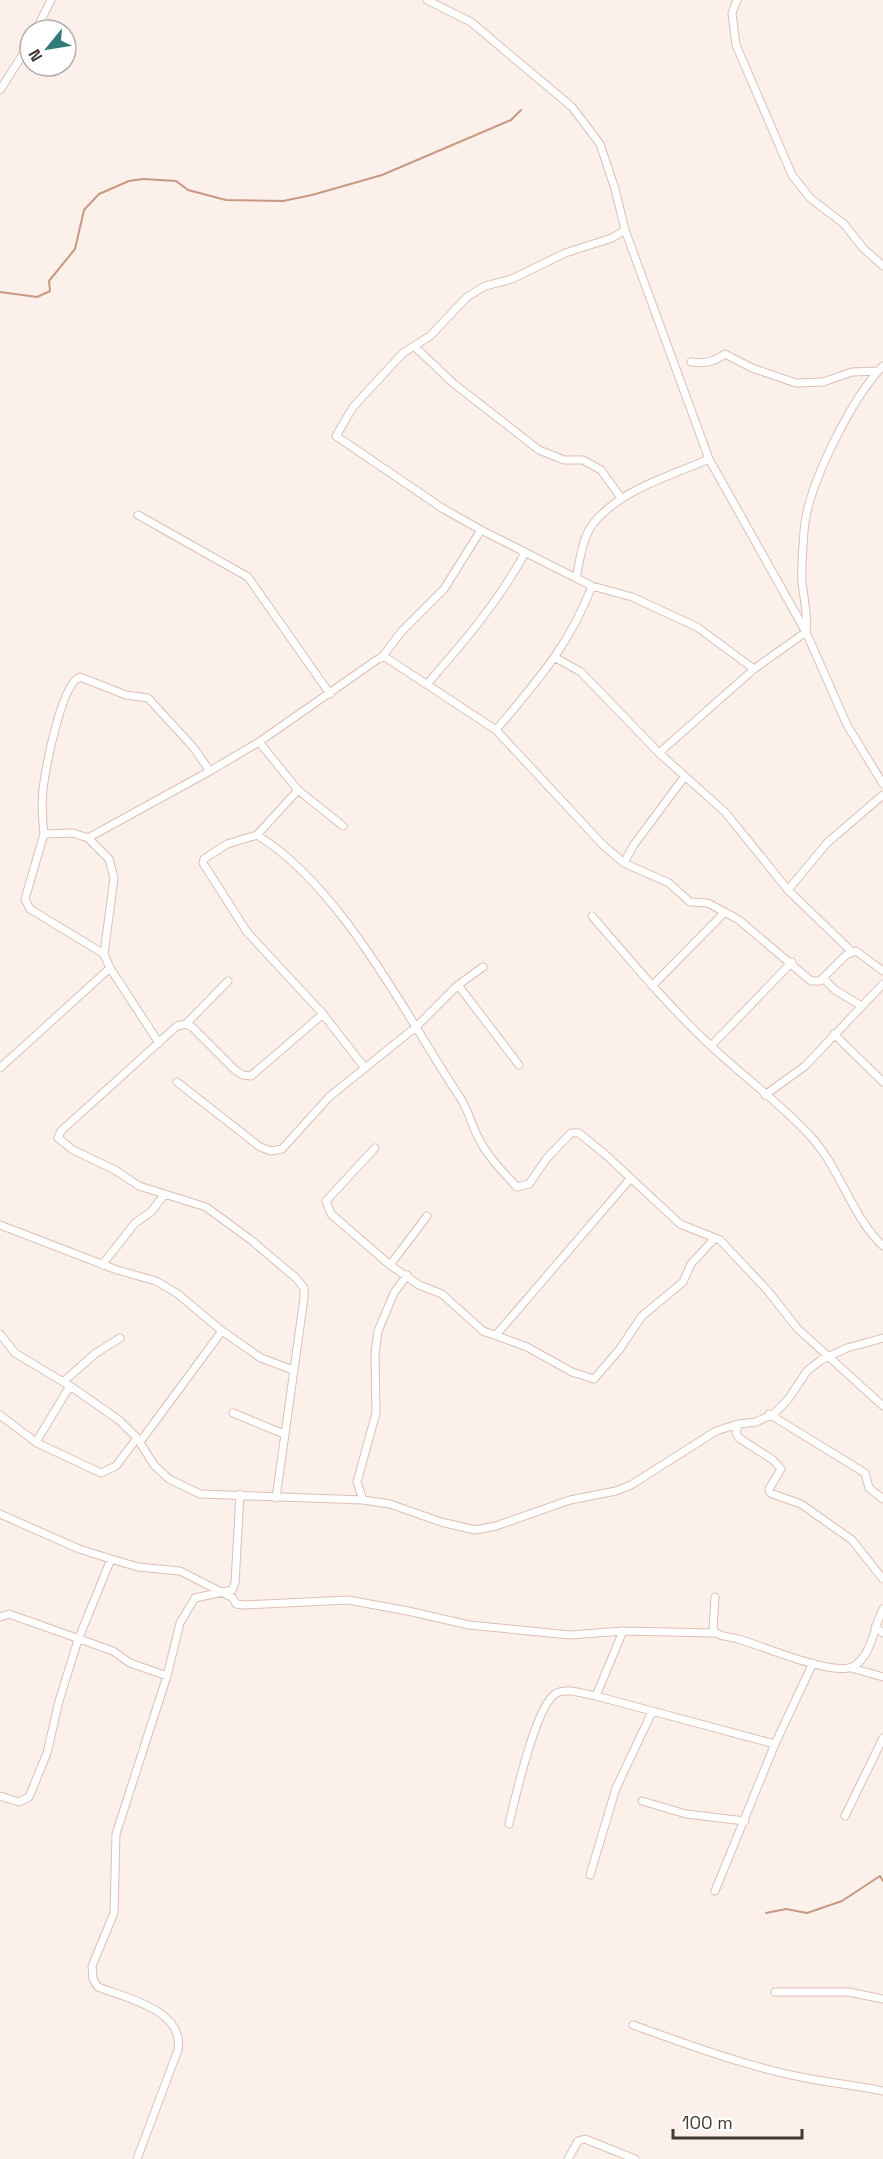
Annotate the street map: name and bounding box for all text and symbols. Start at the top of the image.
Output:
north arrow [18,18,78,78]
text: N [24,45,47,65]
scale bar [673,2102,802,2140]
text: 100 m [682,2111,733,2134]

